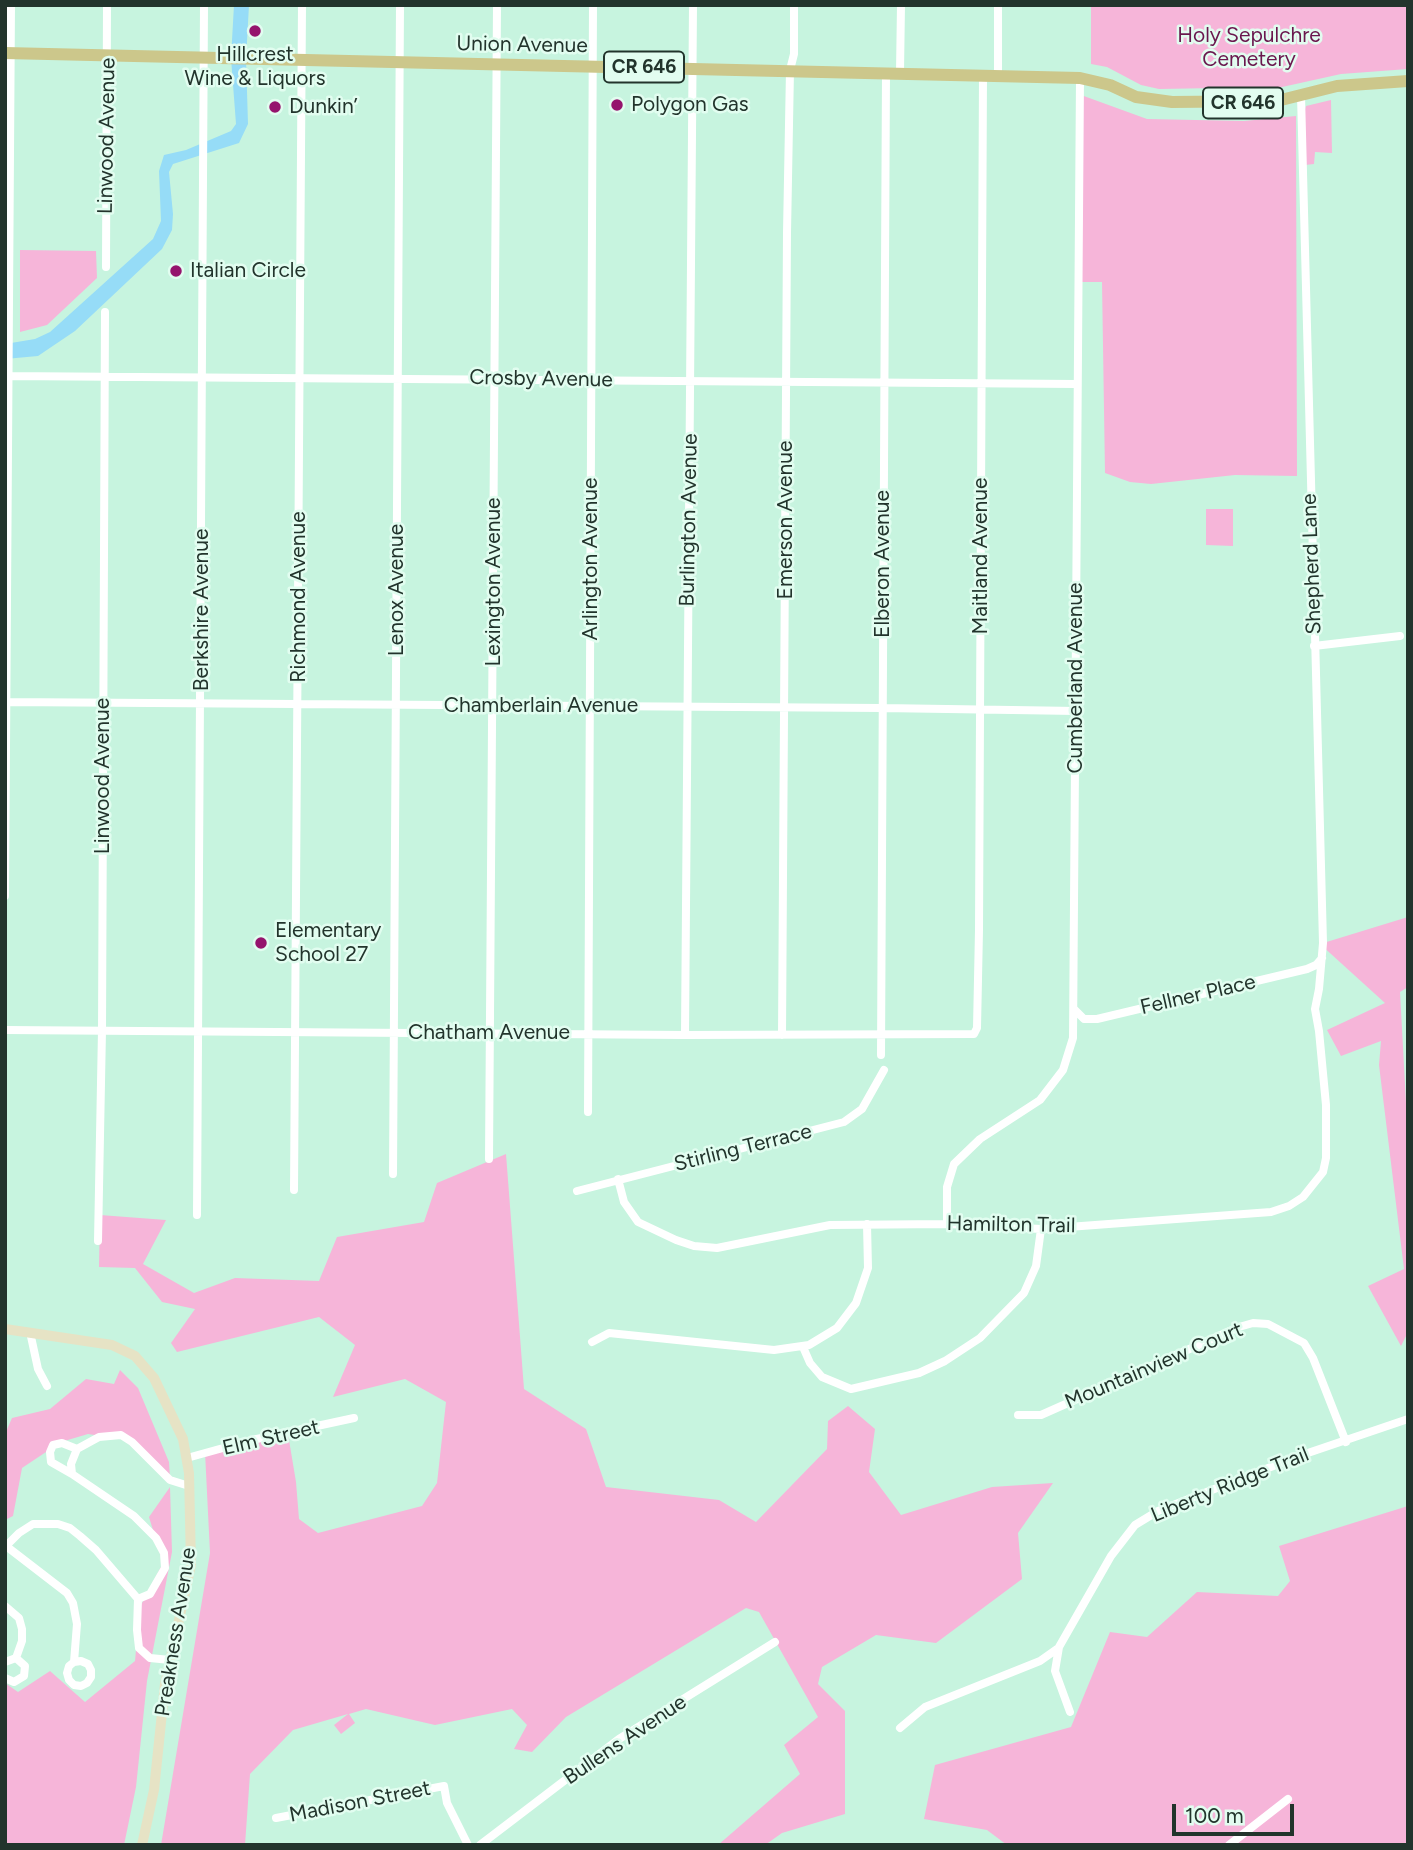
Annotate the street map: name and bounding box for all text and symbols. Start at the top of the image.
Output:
marker: Hillcrest Wine & Liquors [247,23,263,39]
park label: Holy Sepulchre Cemetery [1177,23,1321,73]
street label: Union Avenue [456,31,588,59]
place label: Hillcrest Wine & Liquors [185,42,325,92]
road number: CR 646 [604,52,684,82]
street label: Linwood Avenue [93,58,121,214]
road number: CR 646 [1203,88,1283,118]
place label: Polygon Gas [631,92,748,118]
place label: Dunkin’ [289,94,357,120]
marker: Polygon Gas [609,97,625,113]
marker: Dunkin’ [267,99,283,115]
place label: Italian Circle [190,258,306,284]
marker: Italian Circle [168,263,184,279]
street label: Crosby Avenue [469,365,613,393]
street label: Burlington Avenue [675,433,703,607]
street label: Emerson Avenue [773,441,799,599]
street label: Arlington Avenue [578,478,604,640]
street label: Maitland Avenue [968,478,994,634]
street label: Elberon Avenue [870,490,896,638]
street label: Shepherd Lane [1297,493,1327,635]
street label: Lexington Avenue [481,497,507,667]
street label: Richmond Avenue [286,511,312,683]
street label: Lenox Avenue [384,524,410,656]
street label: Berkshire Avenue [189,529,215,691]
street label: Cumberland Avenue [1063,582,1089,774]
street label: Chamberlain Avenue [444,693,638,719]
street label: Linwood Avenue [90,698,116,854]
place label: Elementary School 27 [275,918,381,968]
marker: Elementary School 27 [253,935,269,951]
street label: Fellner Place [1138,969,1258,1021]
street label: Chatham Avenue [408,1020,570,1046]
street label: Stirling Terrace [672,1119,814,1177]
street label: Hamilton Trail [946,1211,1076,1239]
street label: Mountainview Court [1061,1317,1247,1415]
street label: Elm Street [220,1415,322,1461]
street label: Liberty Ridge Trail [1147,1442,1313,1528]
street label: Preakness Avenue [150,1546,202,1718]
street label: Bullens Avenue [559,1690,691,1790]
street label: Madison Street [287,1776,433,1828]
scale bar [1175,1790,1298,1834]
text: 100 m [1185,1803,1244,1828]

